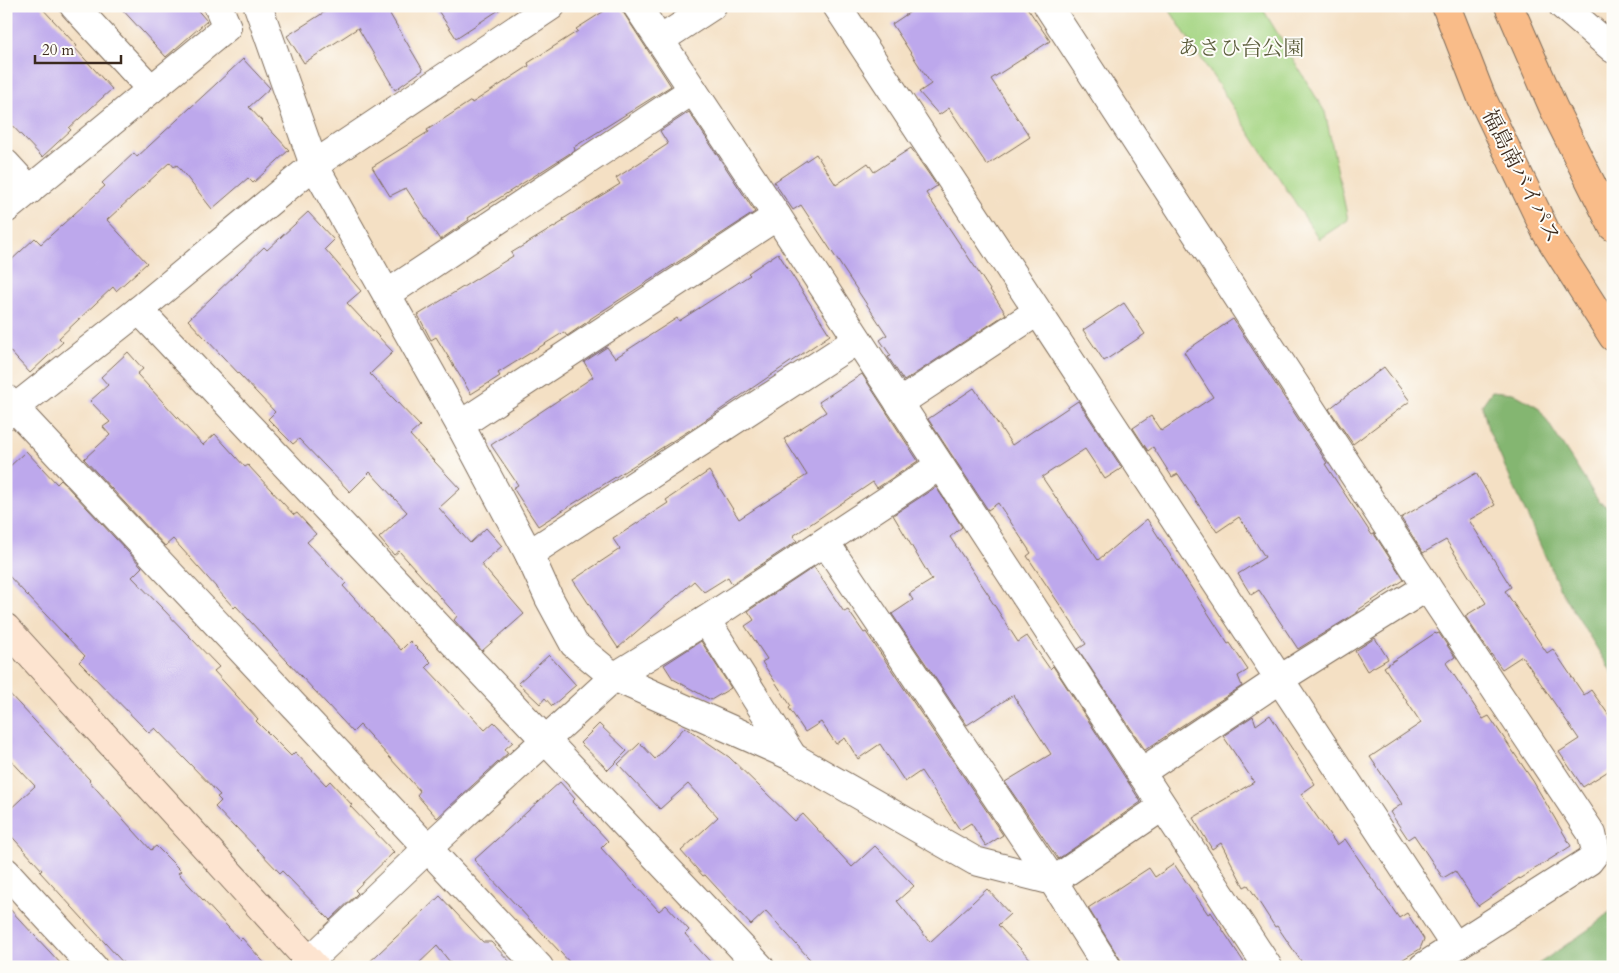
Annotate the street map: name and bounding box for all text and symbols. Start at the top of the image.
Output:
scale bar [35,32,121,64]
park label: あさひ台公園 [1178,34,1304,63]
text: 20 m [42,40,74,60]
street label: 福島南バイパス [1475,104,1567,248]

